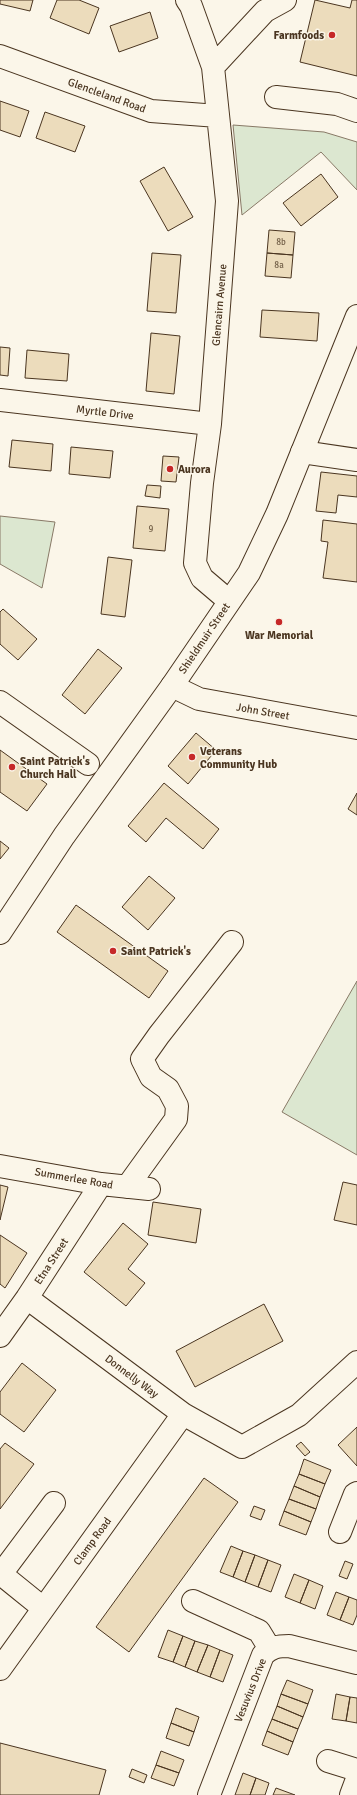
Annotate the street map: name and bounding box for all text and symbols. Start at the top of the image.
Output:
place label: Farmfoods [273,29,324,42]
marker: Farmfoods [327,30,337,40]
street label: Glencleland Road [66,75,148,116]
house number: 8b [276,237,286,248]
house number: 8a [274,260,284,271]
street label: Glencairn Avenue [209,263,230,347]
street label: Myrtle Drive [75,403,134,422]
place label: Aurora [178,463,211,476]
marker: Aurora [165,464,175,474]
house number: 9 [149,524,154,535]
street label: Shieldmuir Street [176,600,233,676]
marker: War Memorial [274,617,284,627]
place label: War Memorial [245,629,314,642]
street label: John Street [235,700,291,723]
place label: Veterans Community Hub [200,745,277,771]
marker: Veterans Community Hub [187,752,197,762]
place label: Saint Patrick's Church Hall [20,755,90,781]
marker: Saint Patrick's Church Hall [7,762,17,772]
place label: Saint Patrick's [121,945,191,958]
marker: Saint Patrick's [108,946,118,956]
street label: Summerlee Road [34,1165,114,1192]
street label: Etna Street [32,1236,71,1287]
street label: Donnelly Way [102,1352,162,1401]
street label: Clamp Road [71,1515,114,1568]
street label: Vesuvius Drive [232,1656,269,1724]

